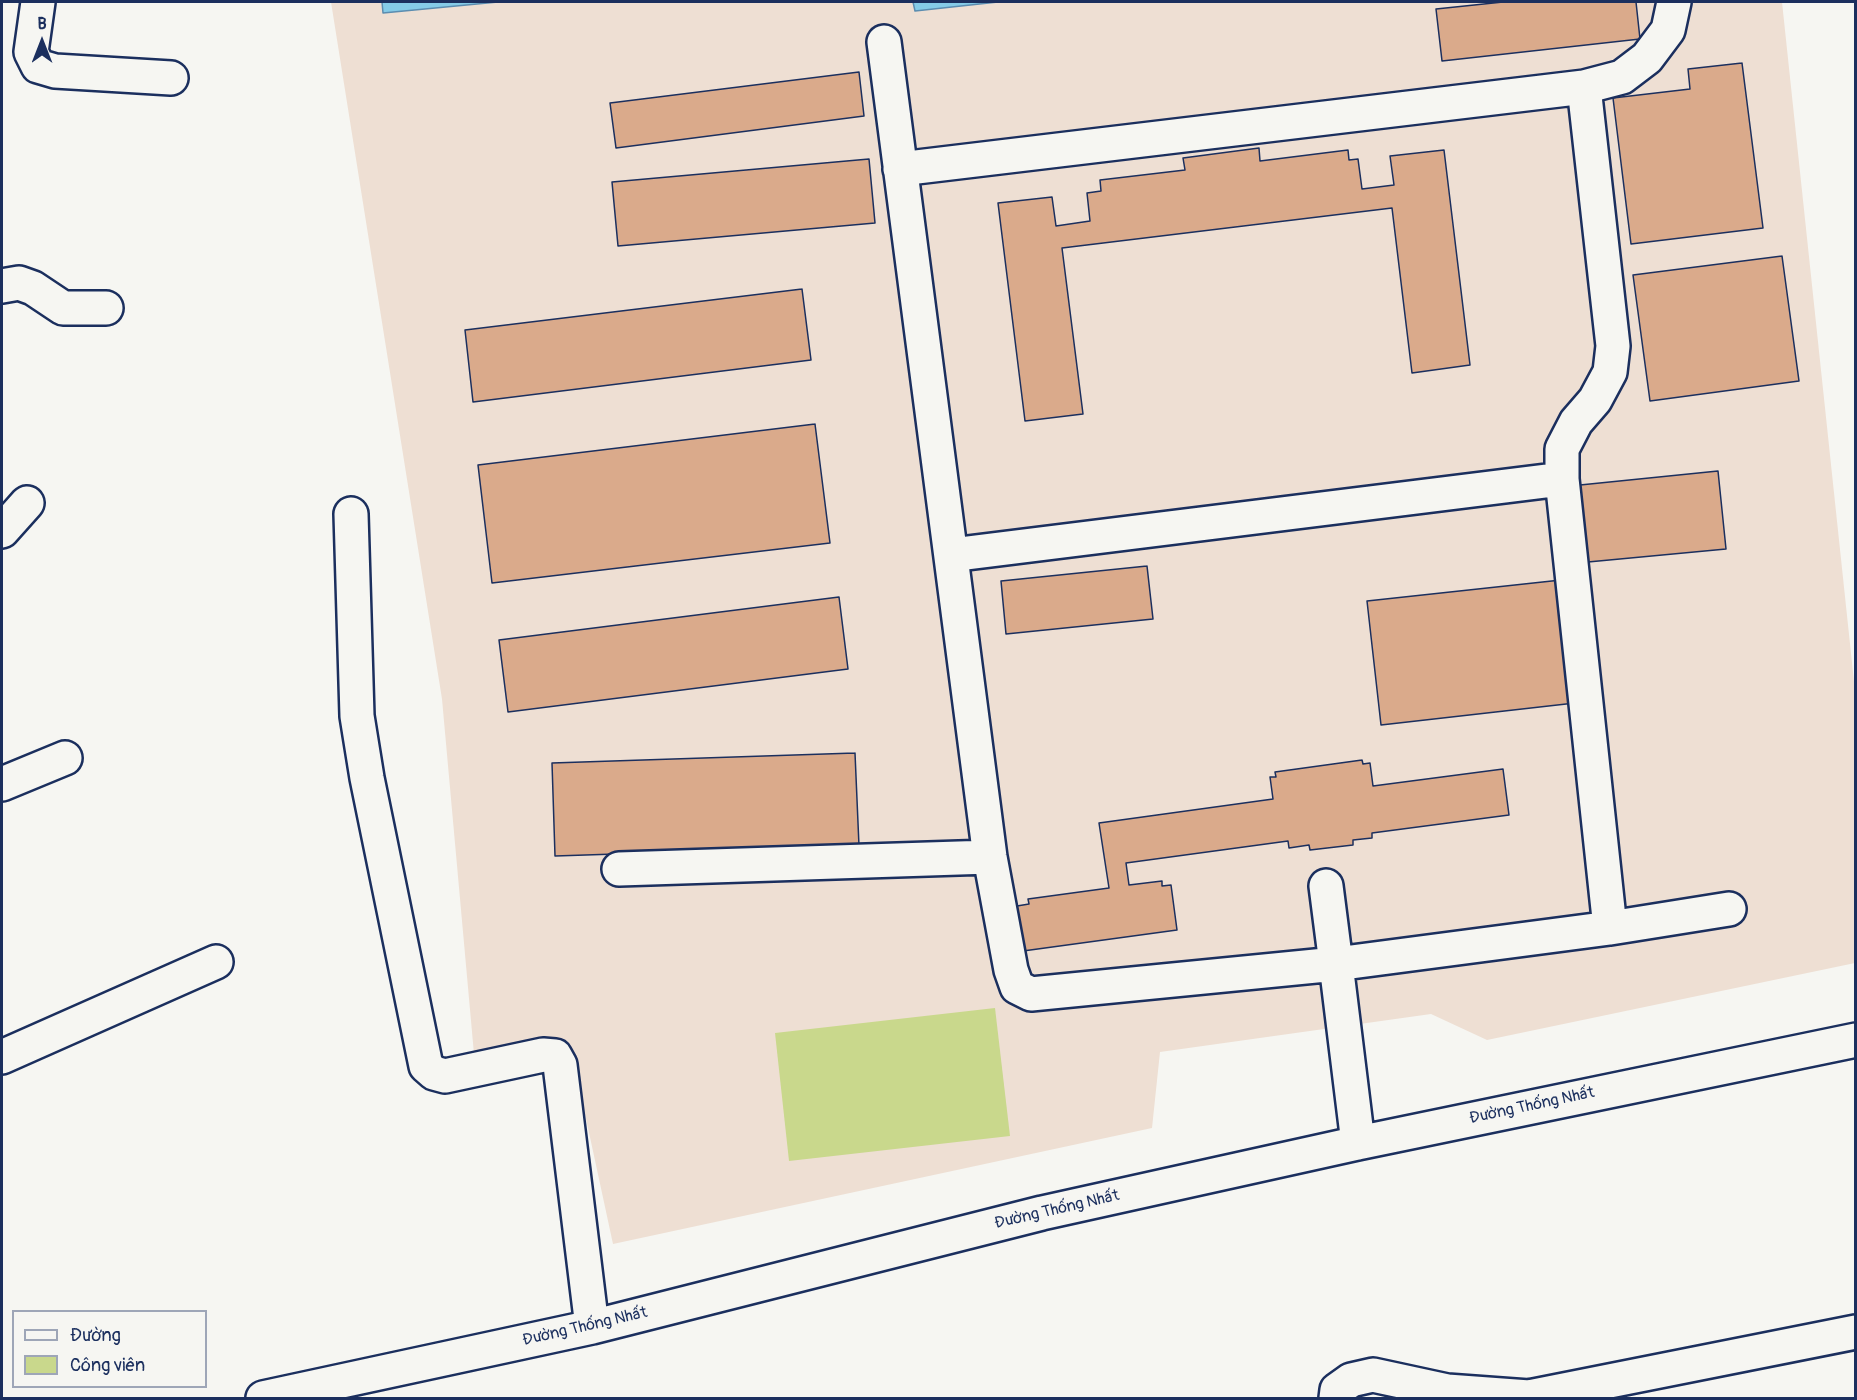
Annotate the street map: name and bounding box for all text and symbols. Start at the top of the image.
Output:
north arrow [12,12,72,72]
text: B [37,14,47,34]
street label: Đường Thống Nhất [1468,1083,1596,1129]
street label: Đường Thống Nhất [993,1186,1121,1234]
street label: Đường Thống Nhất [521,1303,649,1351]
legend [12,1310,207,1388]
text: Đường [70,1324,121,1347]
text: Công viên [70,1354,145,1377]

